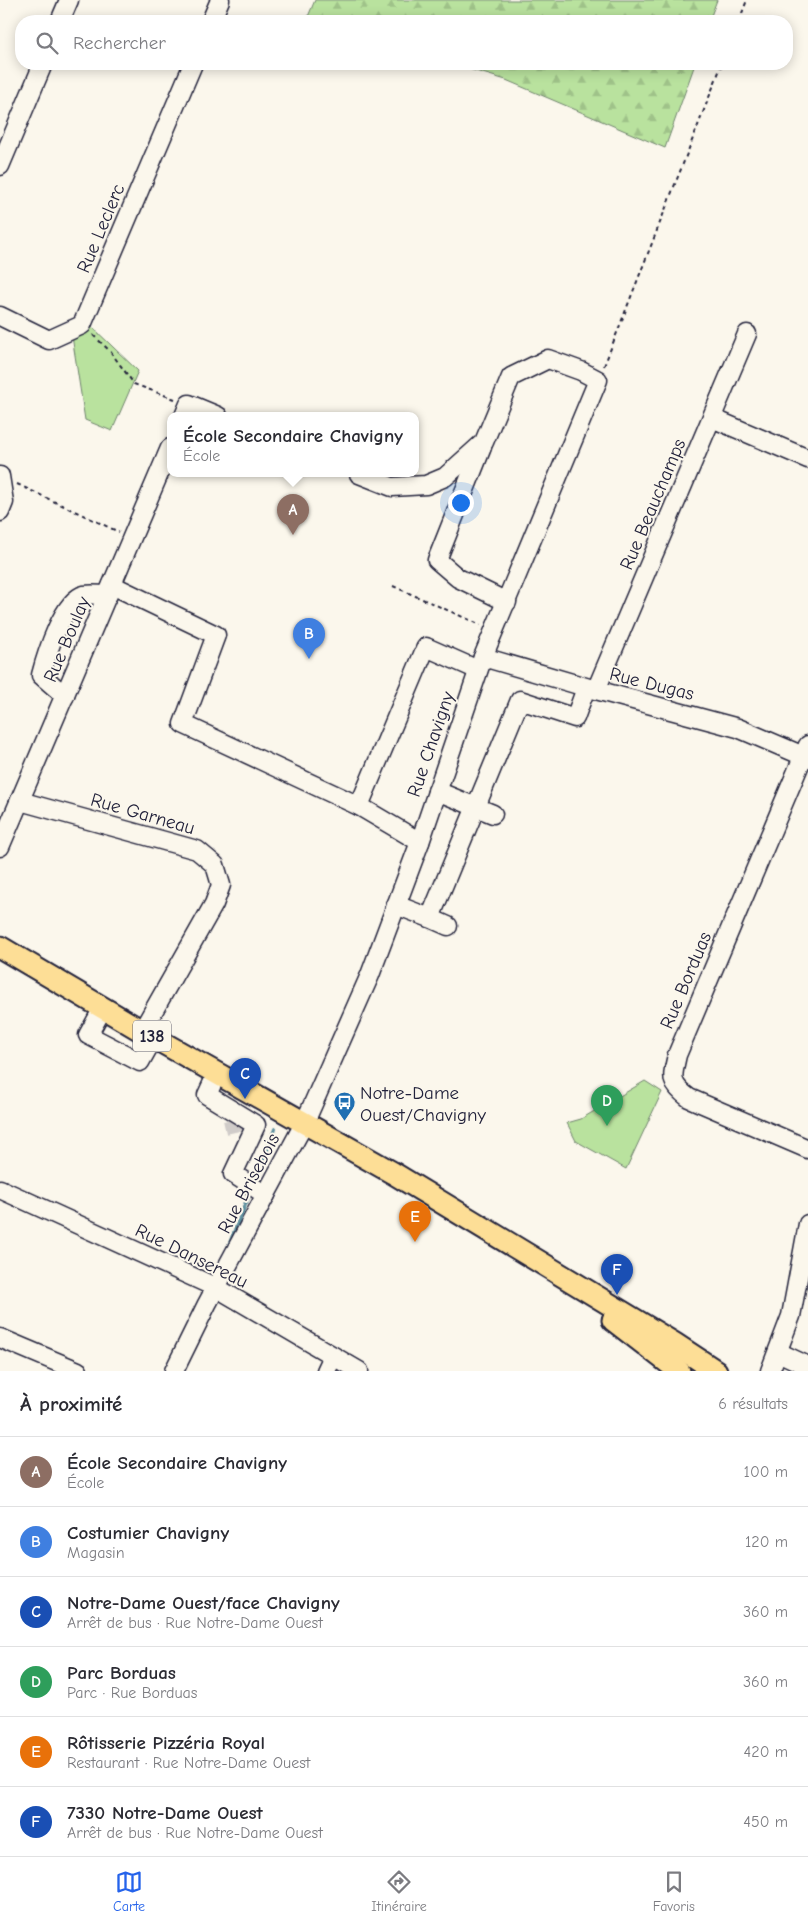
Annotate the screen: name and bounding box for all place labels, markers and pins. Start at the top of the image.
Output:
pin: A [277,494,309,535]
pin: B [293,618,325,659]
pin: C [229,1058,261,1099]
place label: Notre-Dame Ouest/Chavigny [360,1082,487,1126]
pin: D [591,1085,623,1126]
bus stop icon: Notre-Dame Ouest/Chavigny [332,1091,356,1122]
pin: E [399,1201,431,1242]
pin: F [601,1254,633,1295]

